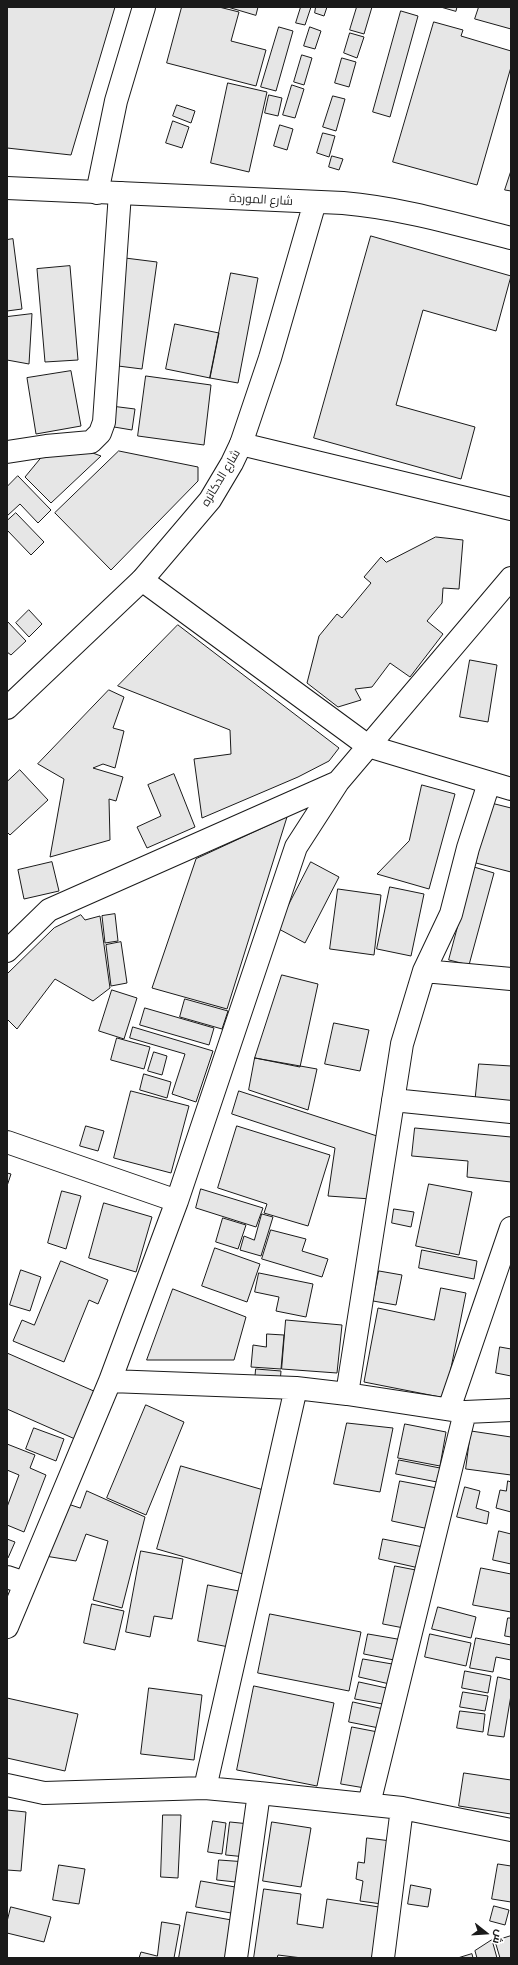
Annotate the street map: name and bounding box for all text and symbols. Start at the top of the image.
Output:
street label: شارع الموردة [229,191,293,209]
street label: شارع الدكاتره [198,447,244,509]
north arrow [466,1913,506,1953]
text: ش [490,1928,506,1945]

